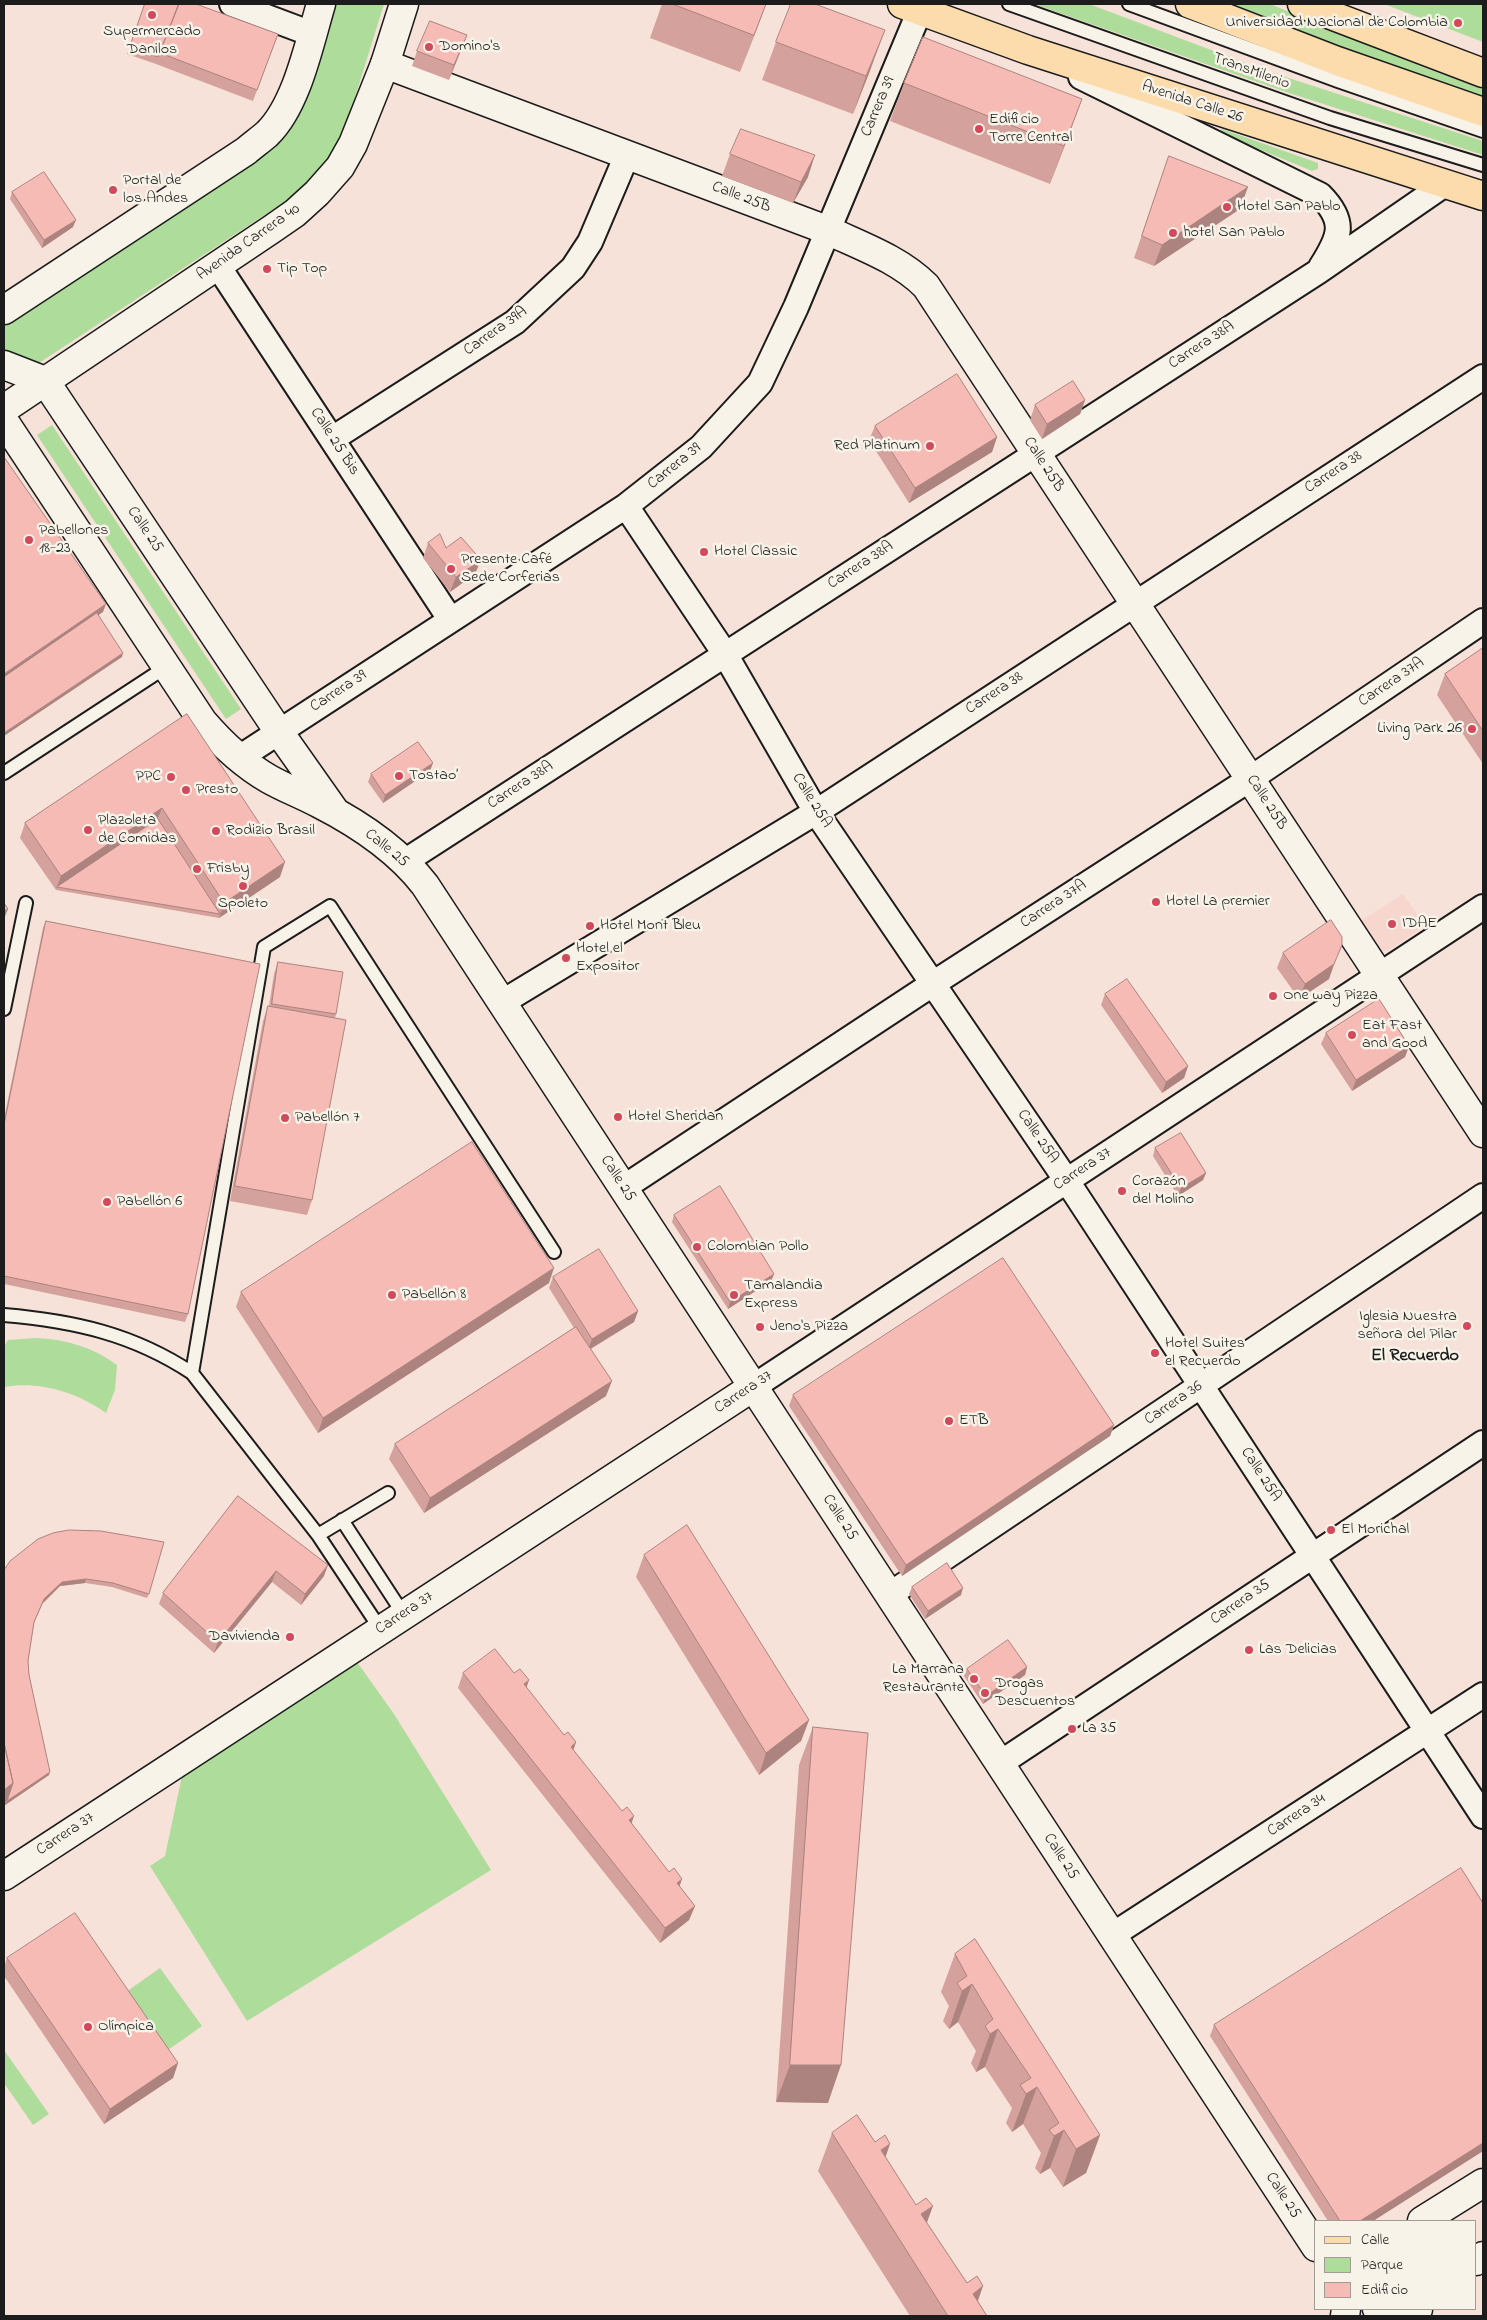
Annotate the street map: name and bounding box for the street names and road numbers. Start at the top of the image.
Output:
street label: TransMilenio [1210,49,1292,95]
street label: Carrera 39 [858,74,900,140]
street label: Avenida Calle 26 [1139,78,1245,128]
street label: Calle 25B [709,178,773,218]
street label: Avenida Carrera 40 [194,200,304,286]
street label: Carrera 39A [460,303,532,361]
street label: Carrera 38A [1165,318,1239,374]
street label: Calle 25 Bis [305,405,363,479]
street label: Calle 25B [1018,434,1068,496]
street label: Carrera 39 [644,440,706,494]
street label: Carrera 38 [1302,447,1366,499]
street label: Calle 25 [122,503,166,557]
street label: Carrera 38A [824,538,898,594]
street label: Carrera 37A [1355,654,1429,712]
street label: Carrera 39 [307,667,371,717]
street label: Carrera 38 [963,668,1027,720]
street label: Carrera 38A [484,758,558,814]
street label: Calle 25A [787,770,835,832]
street label: Calle 25B [1241,772,1291,834]
street label: Calle 25 [360,825,412,873]
street label: Carrera 37A [1017,876,1091,934]
street label: Calle 25A [1012,1106,1062,1168]
street label: Carrera 37 [1050,1144,1116,1196]
street label: Calle 25 [595,1152,639,1206]
street label: Carrera 37 [711,1367,777,1419]
street label: Carrera 36 [1141,1378,1207,1430]
street label: Calle 25A [1235,1444,1285,1506]
street label: Calle 25 [817,1491,861,1545]
street label: Carrera 35 [1207,1576,1275,1630]
street label: Carrera 37 [372,1588,438,1640]
street label: Carrera 34 [1264,1790,1330,1842]
street label: Carrera 37 [33,1809,99,1861]
street label: Calle 25 [1038,1830,1082,1884]
street label: Calle 25 [1260,2169,1304,2223]

